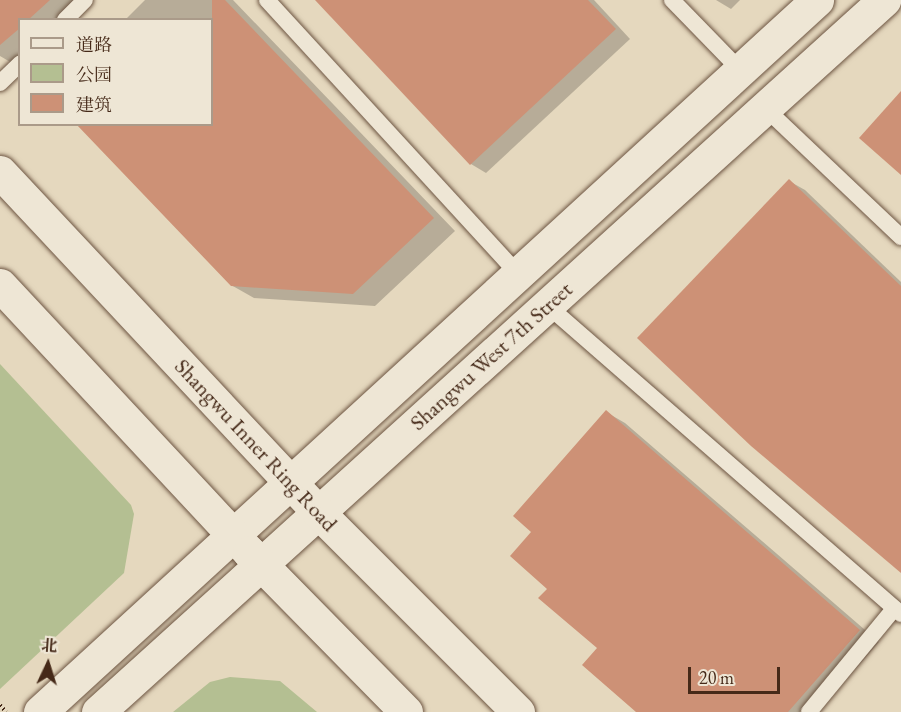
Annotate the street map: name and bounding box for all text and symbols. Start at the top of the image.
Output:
legend [18,18,213,126]
text: 道路 [76,33,112,56]
text: 公园 [76,63,112,86]
text: 建筑 [76,93,112,116]
street label: Shangwu West 7th Street [404,276,578,436]
street label: Shangwu Inner Ring Road [169,353,343,537]
north arrow [18,634,78,694]
text: 北 [41,635,58,657]
scale bar [691,655,782,693]
text: 20 m [699,666,734,689]

